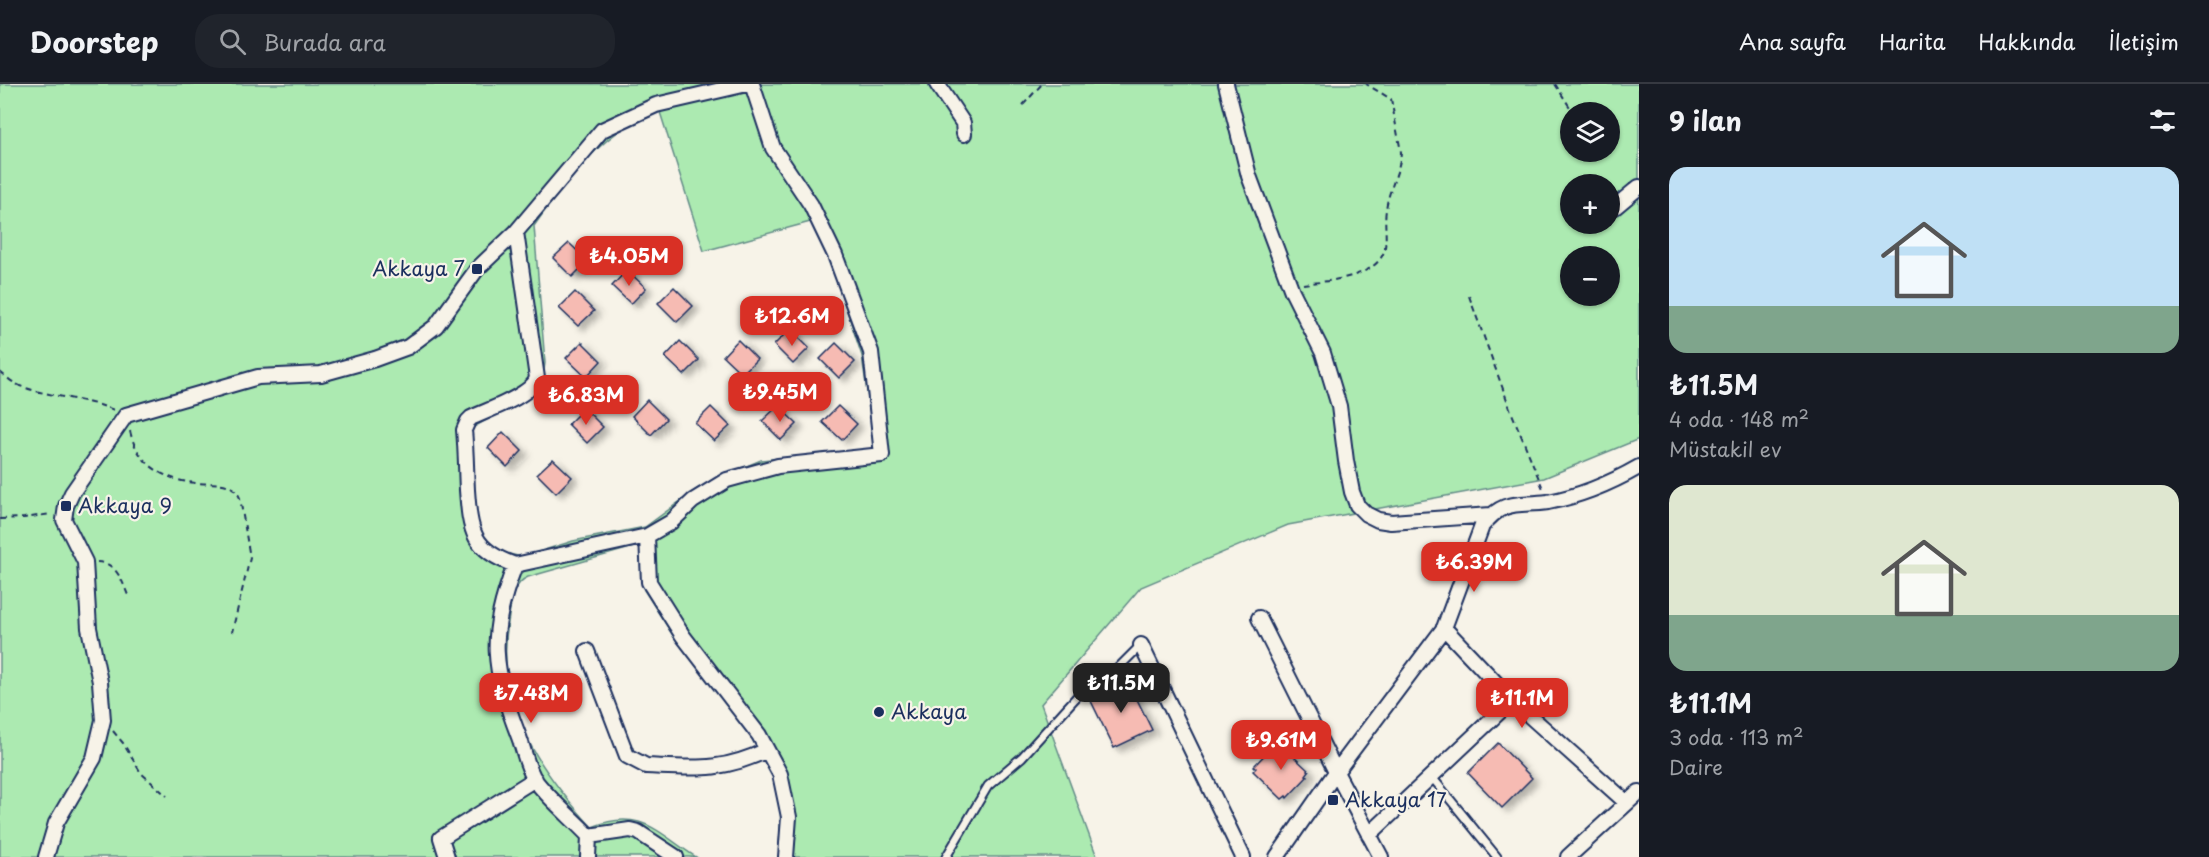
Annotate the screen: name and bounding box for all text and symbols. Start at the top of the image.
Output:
search box [195,14,615,68]
text: Doorstep [30,20,159,63]
icon: search [216,25,249,58]
text: Burada ara [264,25,386,58]
text: Ana sayfa [1739,25,1846,57]
text: Harita [1879,25,1946,57]
text: Hakkında [1979,25,2075,57]
text: İletişim [2108,25,2179,57]
text: 9 ilan [1669,101,1742,140]
map controls [1560,102,1620,306]
button: layers [1560,102,1620,162]
icon: filters [2146,104,2179,137]
button: + [1560,174,1620,234]
icon: home [1870,206,1978,314]
pin: ₺4.05M [580,236,678,287]
text: ₺4.05M [589,240,669,270]
button: − [1560,246,1620,306]
place label: Akkaya 7 [372,253,465,283]
marker: Akkaya 7 [470,262,484,276]
pin: ₺12.6M [743,296,841,347]
text: ₺12.6M [754,300,830,330]
text: ₺11.5M [1669,365,1758,404]
pin: ₺9.45M [731,372,829,423]
pin: ₺6.83M [537,375,635,426]
text: ₺9.45M [742,376,818,406]
text: ₺6.83M [548,379,624,409]
text: 4 oda · 148 m² [1669,404,1809,434]
text: Müstakil ev [1669,434,1781,464]
place label: Akkaya 9 [78,490,172,520]
marker: Akkaya 9 [59,499,73,513]
icon: home [1870,524,1978,632]
pin: ₺6.39M [1425,542,1523,593]
text: ₺6.39M [1435,546,1513,576]
pin: ₺11.5M [1072,663,1170,714]
text: ₺11.5M [1087,667,1155,697]
pin: ₺7.48M [482,673,580,724]
text: ₺7.48M [493,677,569,707]
pin: ₺11.1M [1473,678,1571,729]
text: ₺11.1M [1490,682,1554,712]
text: ₺11.1M [1669,683,1752,722]
place label: Akkaya [891,696,967,726]
marker: Akkaya [872,705,886,719]
pin: ₺9.61M [1232,720,1330,771]
text: 3 oda · 113 m² [1669,722,1803,752]
text: ₺9.61M [1245,724,1317,754]
text: Daire [1669,752,1723,782]
place label: Akkaya 17 [1345,784,1447,814]
marker: Akkaya 17 [1326,793,1340,807]

